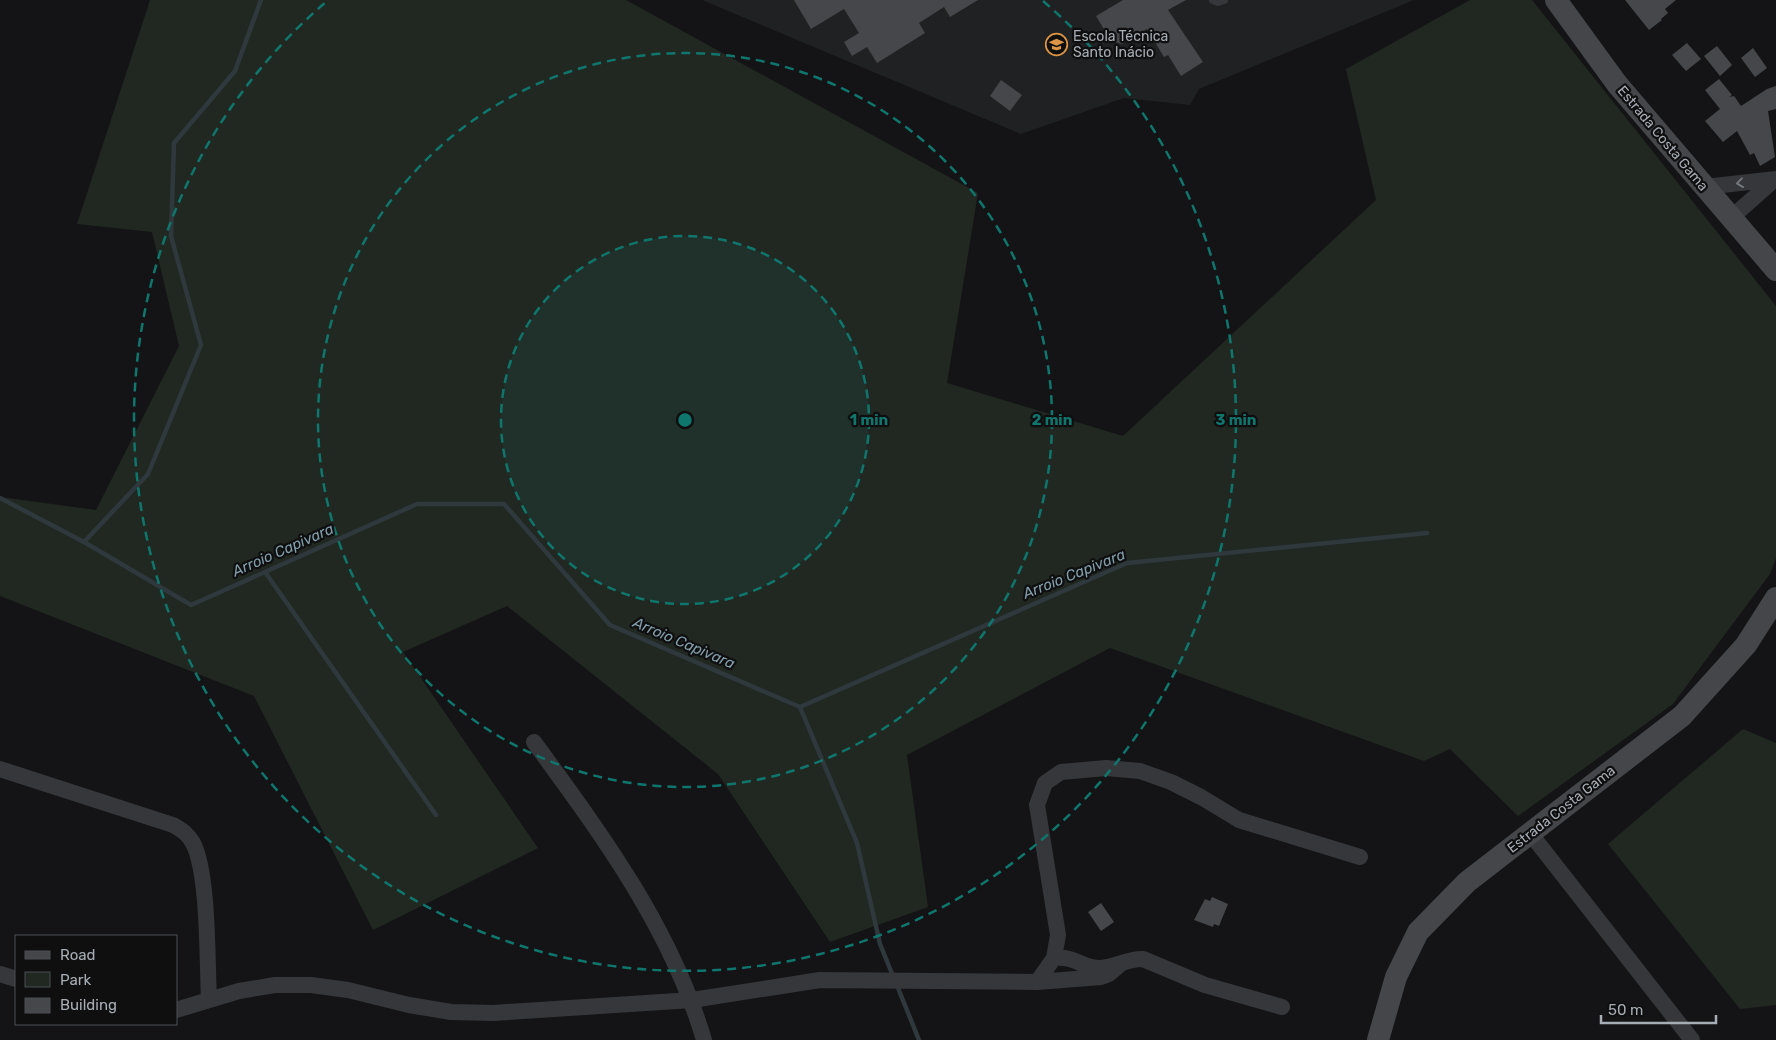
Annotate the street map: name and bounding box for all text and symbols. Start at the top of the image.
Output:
place label: Escola Técnica Santo Inácio [1073,28,1168,61]
school or university icon: Escola Técnica Santo Inácio [1045,32,1069,56]
street label: Estrada Costa Gama [1614,82,1712,194]
one-way arrow [1736,177,1744,188]
centre of rings [676,411,694,429]
text: 1 min [850,411,888,429]
text: 2 min [1032,411,1072,429]
text: 3 min [1216,411,1256,429]
water label: Arroio Capivara [229,520,337,581]
water label: Arroio Capivara [1019,545,1128,603]
water label: Arroio Capivara [629,613,738,673]
street label: Estrada Costa Gama [1504,762,1619,857]
legend [15,935,178,1025]
text: Road [60,946,96,964]
text: Park [60,971,91,989]
scale bar [1601,992,1716,1024]
text: Building [60,996,117,1014]
text: 50 m [1608,1001,1643,1019]

